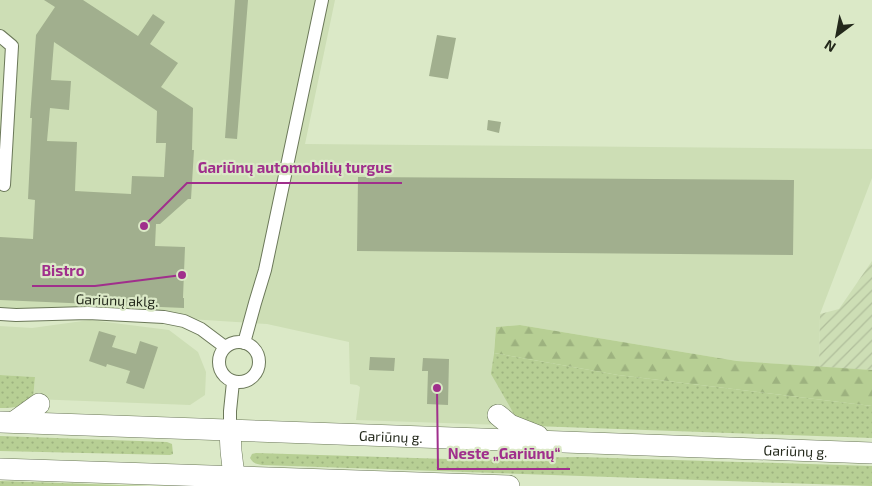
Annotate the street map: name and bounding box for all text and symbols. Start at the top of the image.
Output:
north arrow [812,10,862,60]
text: N [821,37,839,56]
callout: Gariūnų automobilių turgus [187,153,402,183]
text: Gariūnų automobilių turgus [198,158,392,176]
callout: Bistro [32,256,95,286]
text: Bistro [42,261,85,279]
street label: Gariūnų aklg. [75,290,159,310]
street label: Gariūnų g. [359,426,423,446]
callout: Neste „Gariūnų“ [438,439,570,469]
street label: Gariūnų g. [763,441,828,460]
text: Neste „Gariūnų“ [448,444,560,462]

